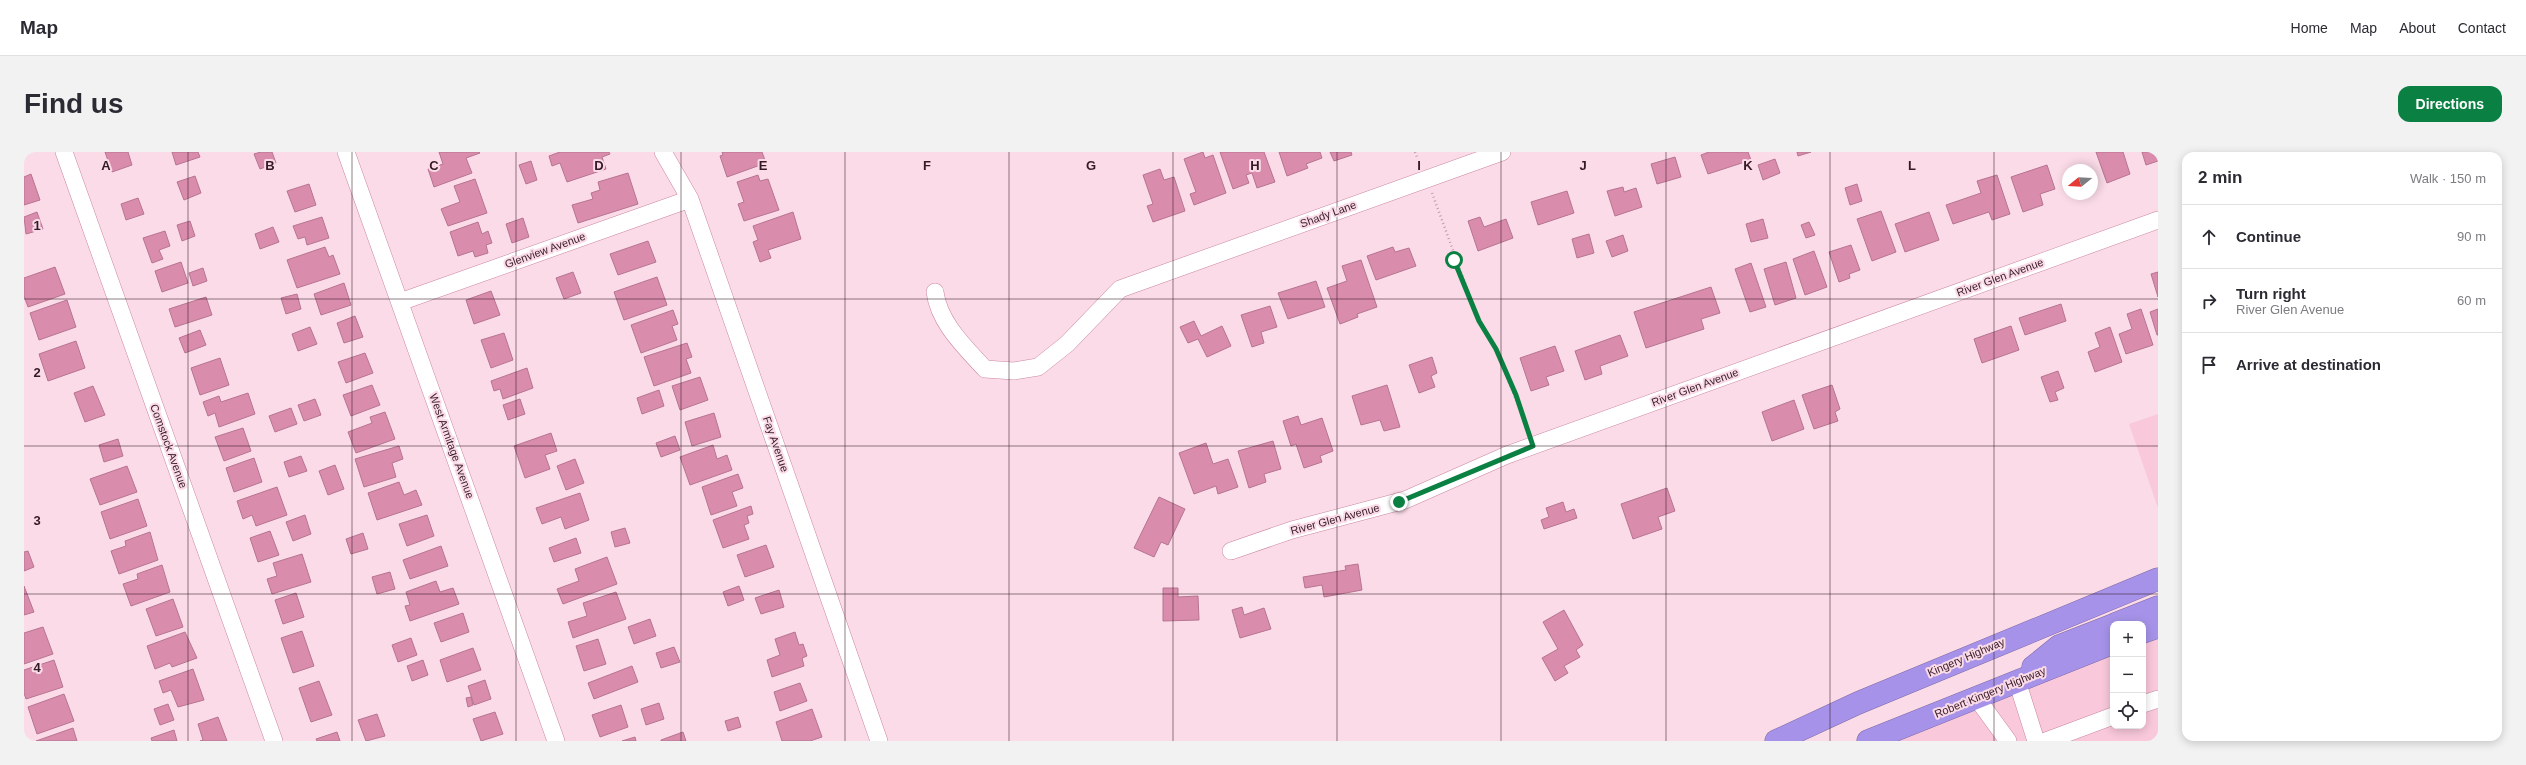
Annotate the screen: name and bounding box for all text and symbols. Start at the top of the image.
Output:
text: Map [20,17,58,38]
text: Home [2291,20,2328,36]
text: Map [2350,20,2377,36]
text: About [2399,20,2436,36]
text: Contact [2458,20,2506,36]
button: Directions [2398,86,2502,122]
text: Find us [24,88,124,119]
text: A [101,158,111,173]
text: B [265,158,275,173]
text: C [429,158,439,173]
text: D [594,158,604,173]
text: E [759,158,768,173]
text: F [923,158,931,173]
text: G [1086,158,1096,173]
text: H [1250,158,1260,173]
text: I [1417,158,1421,173]
text: J [1579,158,1587,173]
text: K [1743,158,1753,173]
text: L [1908,158,1916,173]
north arrow [2062,164,2098,200]
text: 2 min [2198,168,2242,187]
text: Walk · 150 m [2410,171,2486,186]
street label: Shady Lane [1298,198,1358,230]
text: 1 [33,218,41,233]
icon: ahead [2198,226,2220,248]
text: Continue [2236,228,2301,245]
text: 90 m [2457,229,2486,244]
street label: Glenview Avenue [503,230,587,270]
route start [1445,251,1463,269]
street label: River Glen Avenue [1955,256,2045,298]
text: Turn right [2236,285,2306,302]
icon: right [2198,290,2220,312]
text: 60 m [2457,293,2486,308]
text: River Glen Avenue [2236,302,2344,317]
icon: arrive [2198,354,2220,376]
text: Arrive at destination [2236,356,2381,373]
text: 2 [33,365,41,380]
street label: River Glen Avenue [1650,366,1740,408]
street label: West Armitage Avenue [427,392,477,500]
street label: Comstock Avenue [148,402,190,490]
street label: Fay Avenue [761,415,791,473]
route end [1390,493,1408,511]
street label: River Glen Avenue [1289,501,1381,537]
text: 3 [33,513,41,528]
map controls [2110,621,2146,729]
button: + [2110,621,2146,657]
street label: Kingery Highway [1926,635,2007,679]
button: − [2110,657,2146,693]
text: 4 [33,660,41,675]
street label: Robert Kingery Highway [1933,664,2048,720]
button: locate [2110,693,2146,729]

